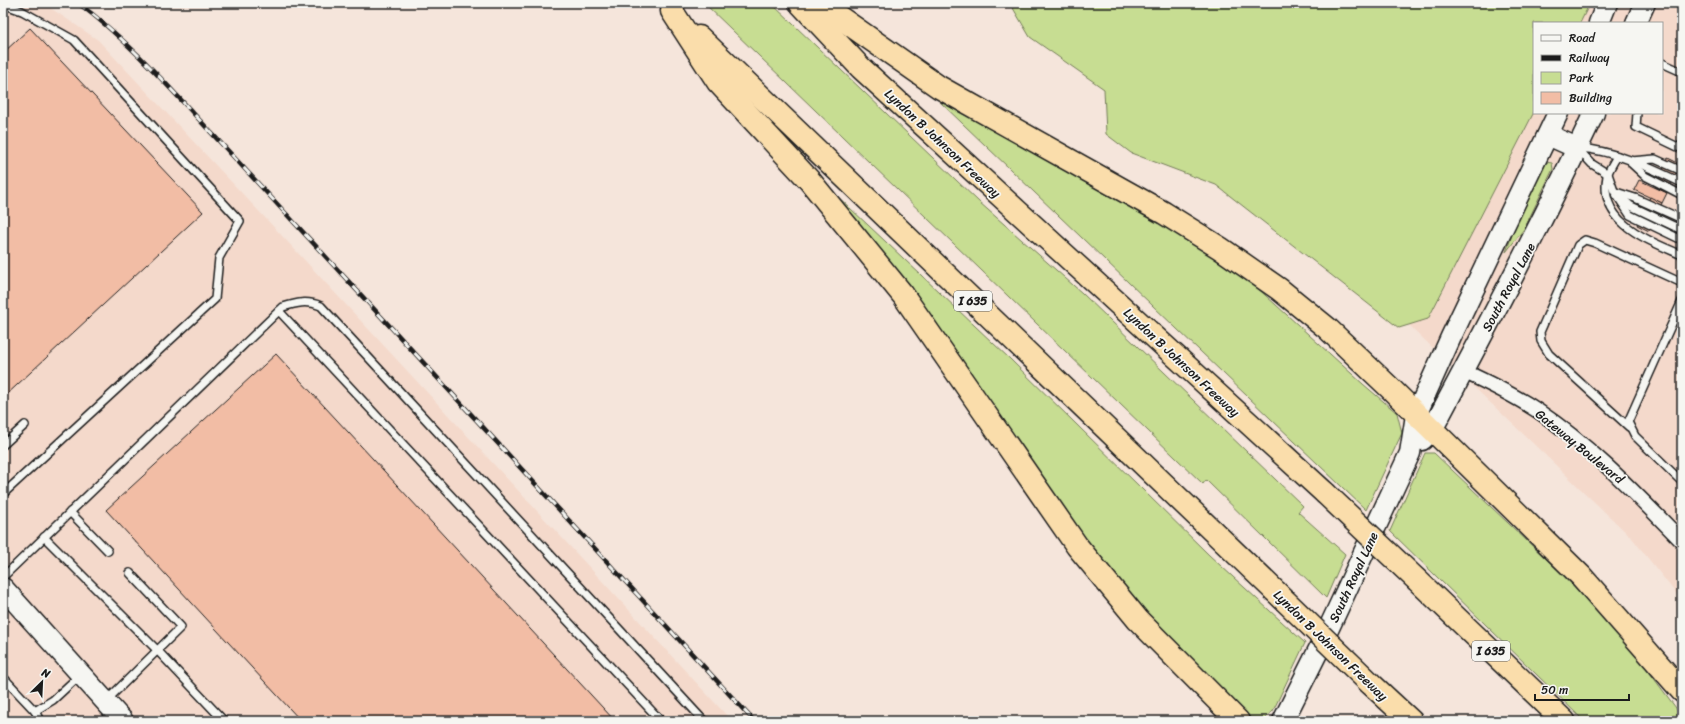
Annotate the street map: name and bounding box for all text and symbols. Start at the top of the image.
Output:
legend [1533,22,1663,114]
text: Road [1569,27,1596,49]
text: Railway [1569,47,1610,69]
text: Park [1569,67,1594,89]
street label: Lyndon B Johnson Freeway [879,83,1006,204]
text: Building [1569,87,1612,109]
street label: South Royal Lane [1475,239,1542,336]
road number: I 635 [954,291,992,311]
street label: Lyndon B Johnson Freeway [1118,302,1245,423]
street label: Gateway Boulevard [1530,403,1630,490]
street label: South Royal Lane [1322,528,1385,626]
street label: Lyndon B Johnson Freeway [1268,584,1394,707]
road number: I 635 [1472,641,1510,661]
north arrow [22,662,62,702]
text: N [38,663,54,684]
scale bar [1535,676,1629,702]
text: 50 m [1541,679,1568,701]

